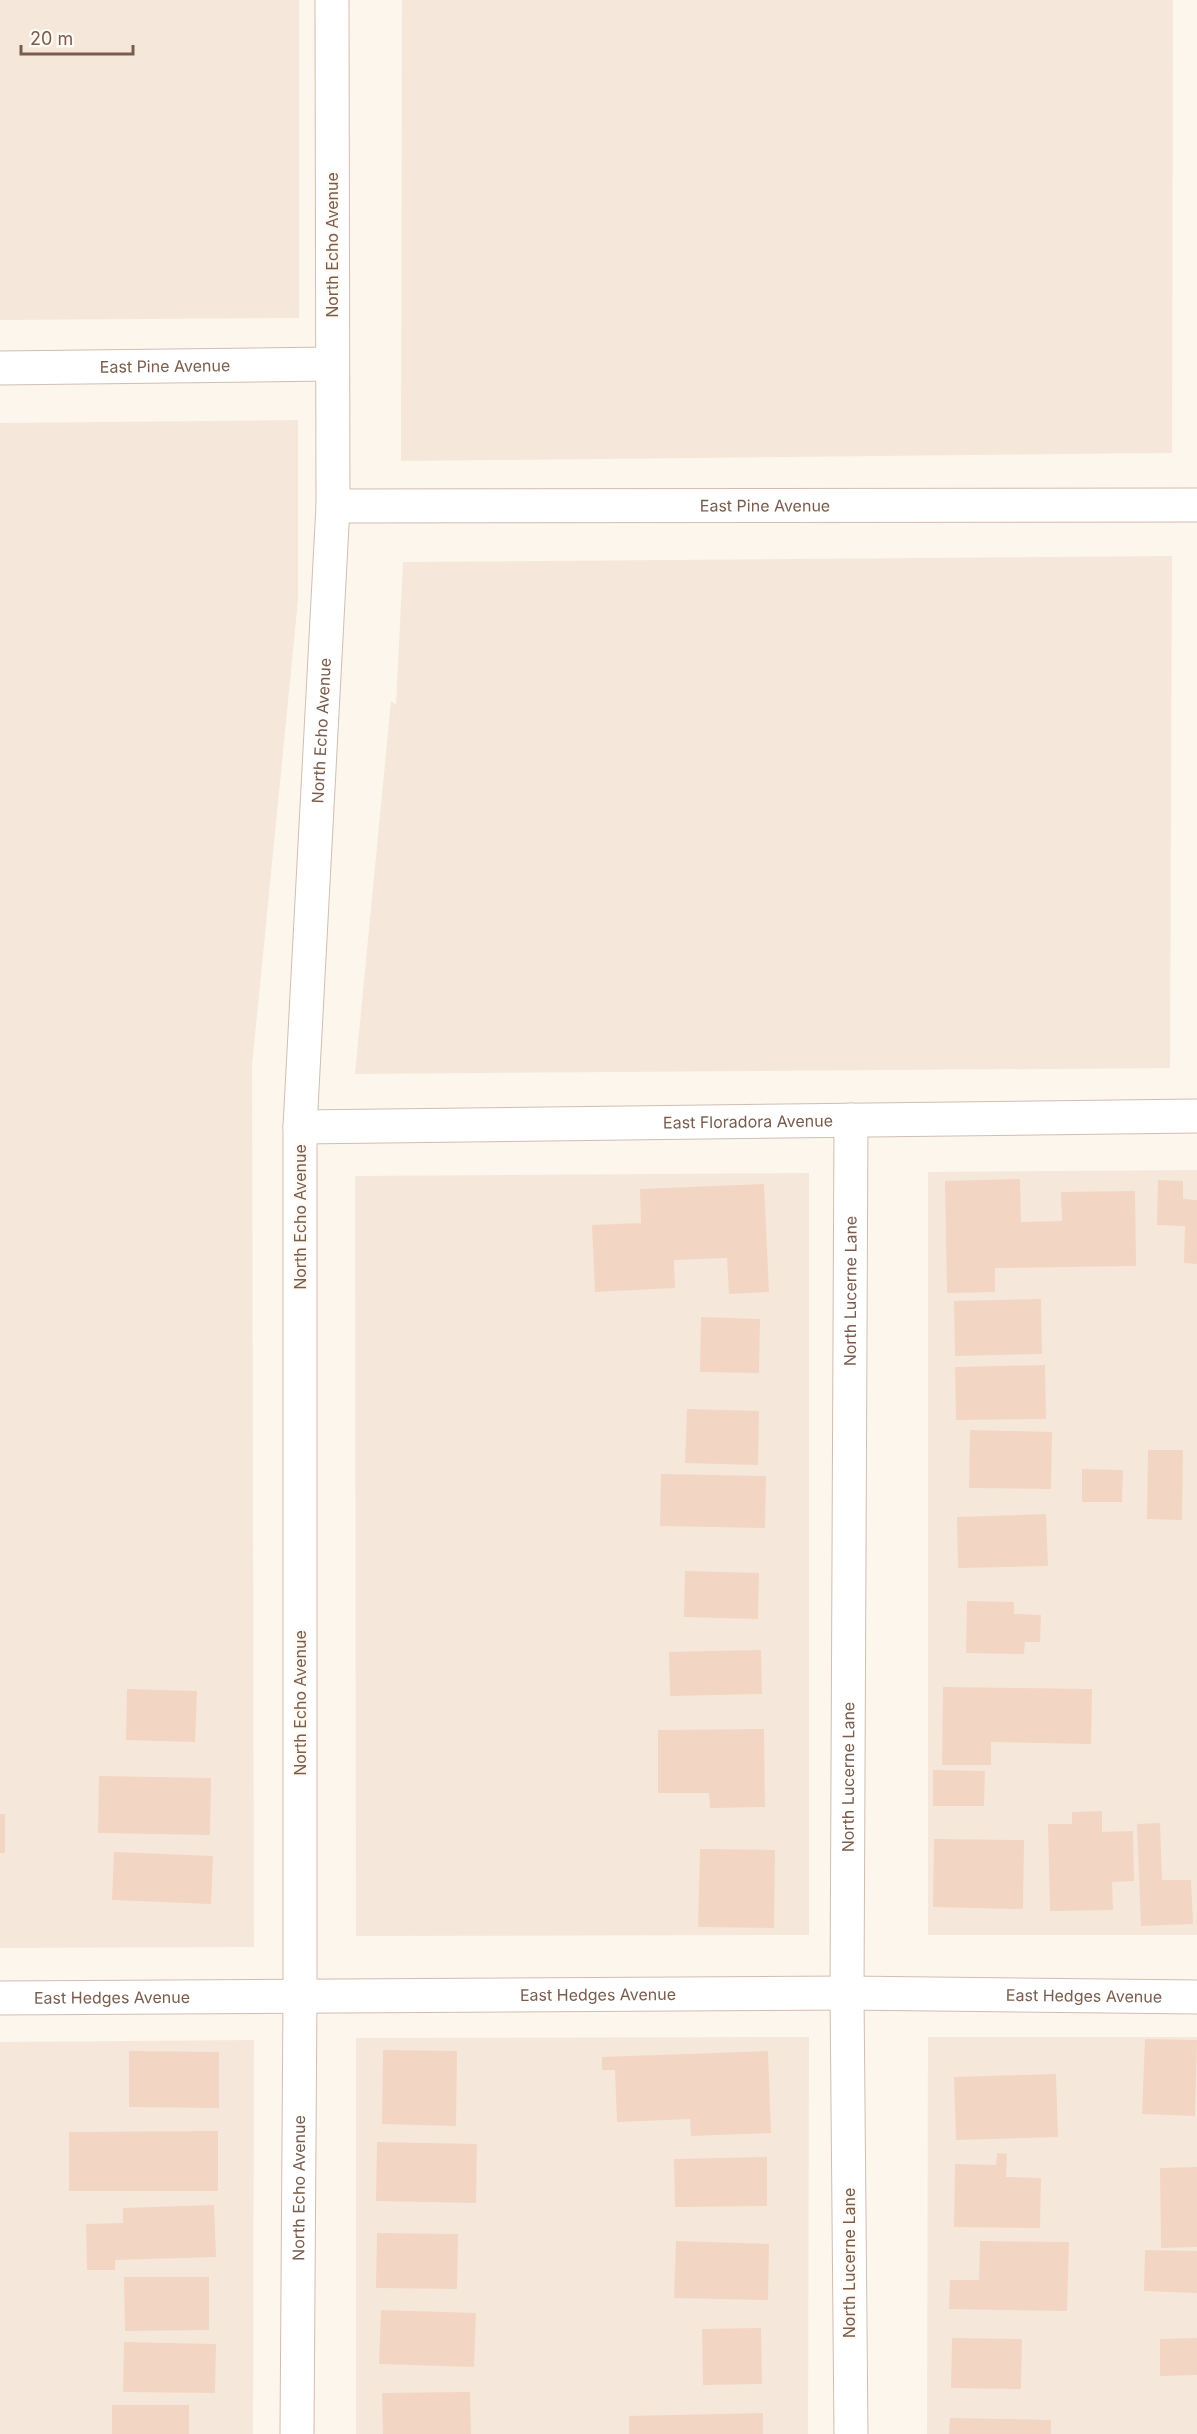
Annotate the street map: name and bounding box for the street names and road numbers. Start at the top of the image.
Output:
street label: North Echo Avenue [322,172,342,318]
street label: East Pine Avenue [100,355,230,377]
street label: East Pine Avenue [700,495,830,516]
street label: North Echo Avenue [307,657,335,804]
street label: East Floradora Avenue [663,1110,833,1133]
street label: North Echo Avenue [290,1144,310,1290]
street label: North Lucerne Lane [840,1216,861,1366]
street label: North Echo Avenue [290,1630,310,1776]
street label: North Lucerne Lane [838,1702,858,1852]
street label: East Hedges Avenue [520,1984,676,2005]
street label: East Hedges Avenue [1006,1985,1162,2007]
street label: East Hedges Avenue [34,1987,190,2008]
street label: North Echo Avenue [288,2115,309,2261]
street label: North Lucerne Lane [839,2188,859,2338]

